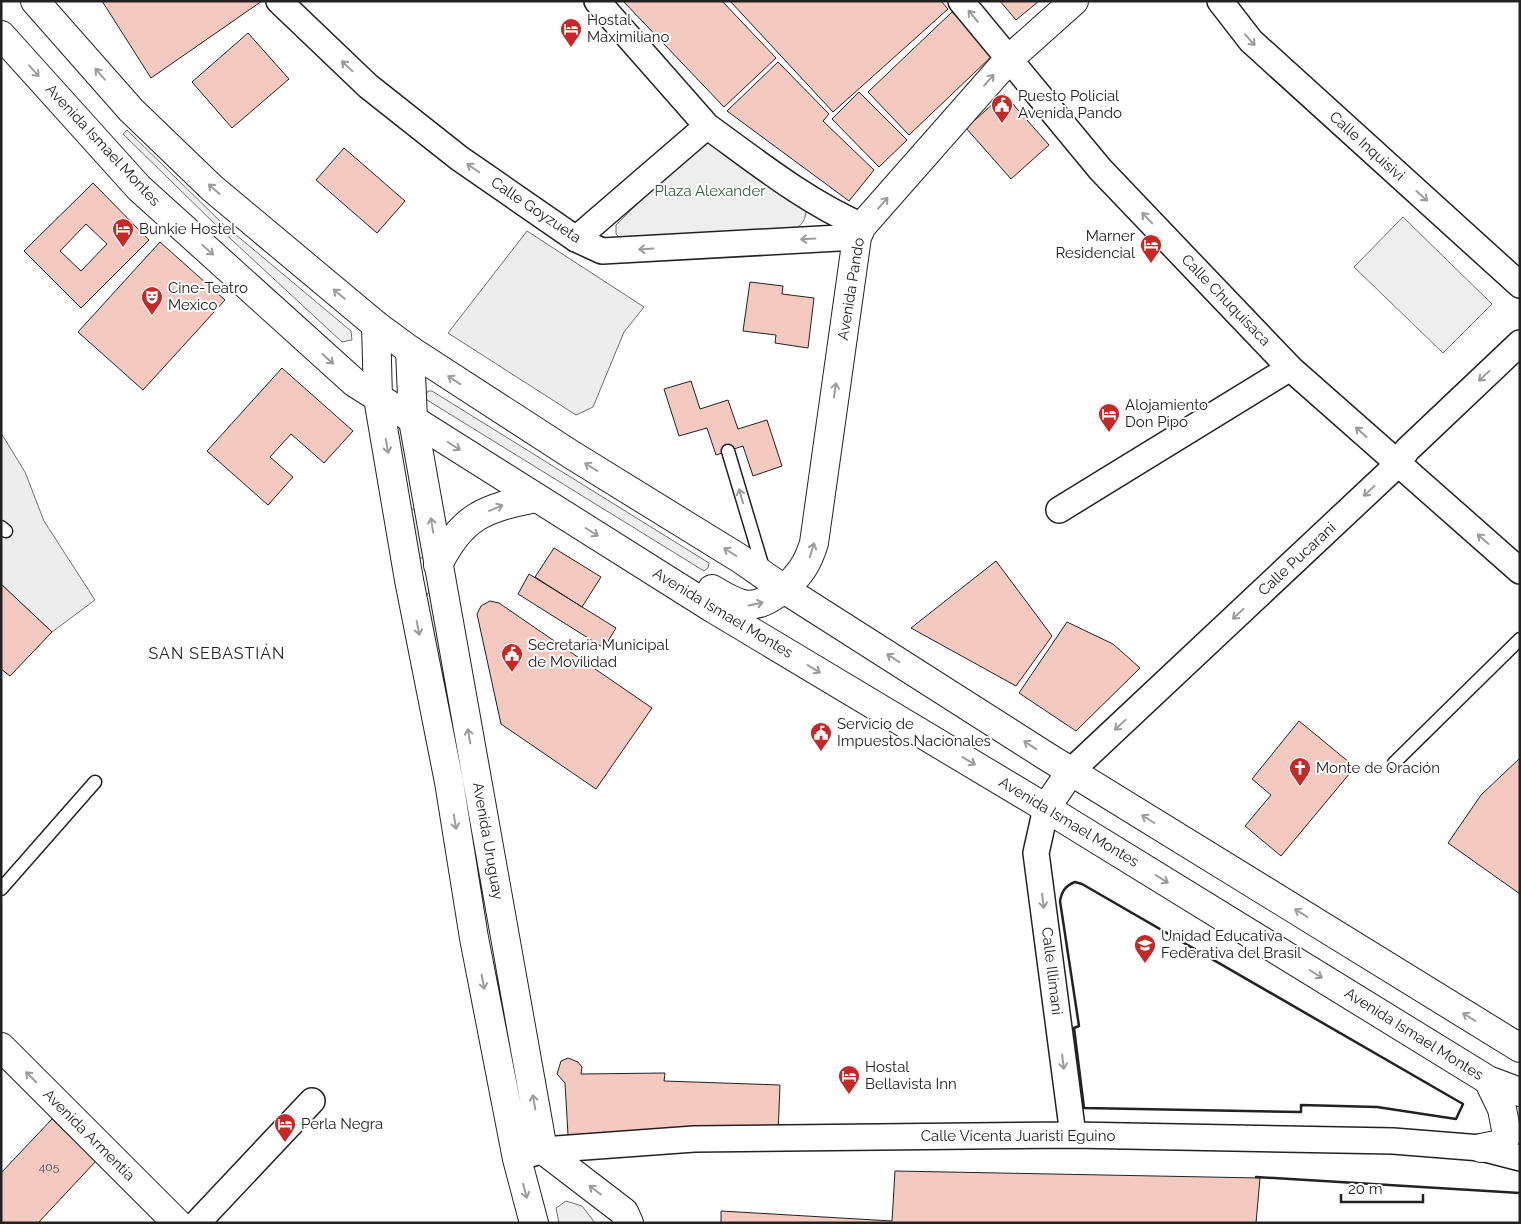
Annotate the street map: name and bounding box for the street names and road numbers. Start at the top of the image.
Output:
street label: Avenida Ismael Montes [42,80,164,210]
street label: Calle Inquisivi [1326,108,1408,184]
street label: Calle Goyzueta [487,173,585,247]
street label: Avenida Pando [834,236,868,342]
street label: Calle Chuquisaca [1178,250,1274,350]
street label: Calle Pucarani [1255,519,1339,599]
street label: Avenida Ismael Montes [650,564,796,662]
street label: Avenida Ismael Montes [996,773,1142,871]
street label: Avenida Uruguay [469,781,507,901]
street label: Calle Illimani [1038,926,1066,1016]
street label: Avenida Ismael Montes [1341,984,1487,1084]
street label: Avenida Armentia [39,1085,139,1185]
street label: Calle Vicenta Juaristi Eguino [921,1127,1115,1145]

